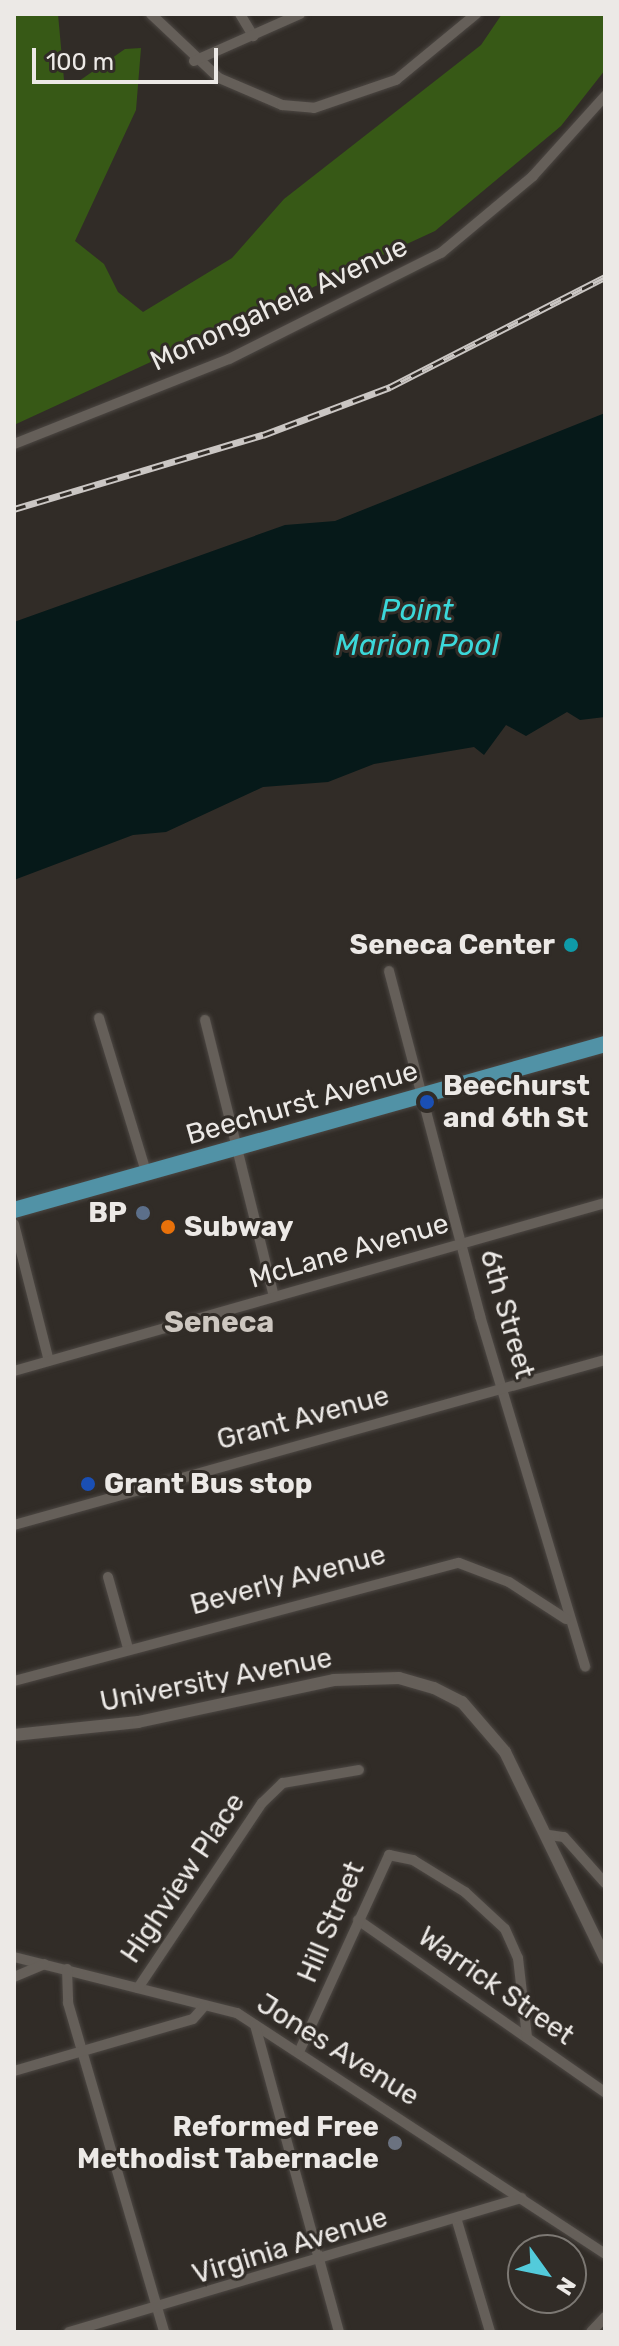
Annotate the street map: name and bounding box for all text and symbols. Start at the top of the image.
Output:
scale bar [36,32,222,82]
text: 100 m [46,48,114,76]
street label: Monongahela Avenue [145,230,413,378]
water label: Point Marion Pool [335,592,499,662]
place label: Seneca Center [350,928,555,962]
marker: Seneca Center [562,936,580,954]
street label: Beechurst Avenue [182,1054,422,1152]
place label: Beechurst and 6th St [443,1069,590,1135]
marker: Beechurst and 6th St [418,1093,436,1111]
place label: BP [88,1196,127,1230]
marker: BP [134,1204,152,1222]
street label: McLane Avenue [245,1206,453,1296]
place label: Subway [184,1210,293,1244]
marker: Subway [159,1218,177,1236]
street label: 6th Street [473,1246,541,1382]
district label: Seneca [164,1304,274,1340]
street label: Grant Avenue [213,1379,393,1457]
place label: Grant Bus stop [104,1467,312,1501]
marker: Grant Bus stop [79,1475,97,1493]
street label: Beverly Avenue [186,1538,390,1622]
street label: University Avenue [96,1641,336,1719]
street label: Highview Place [114,1786,252,1970]
street label: Hill Street [290,1856,372,1988]
street label: Warrick Street [411,1920,581,2052]
street label: Jones Avenue [250,1987,426,2113]
place label: Reformed Free Methodist Tabernacle [76,2110,379,2176]
marker: Reformed Free Methodist Tabernacle [386,2134,404,2152]
street label: Virginia Avenue [188,2200,392,2292]
north arrow [507,2234,587,2314]
text: N [550,2272,582,2300]

